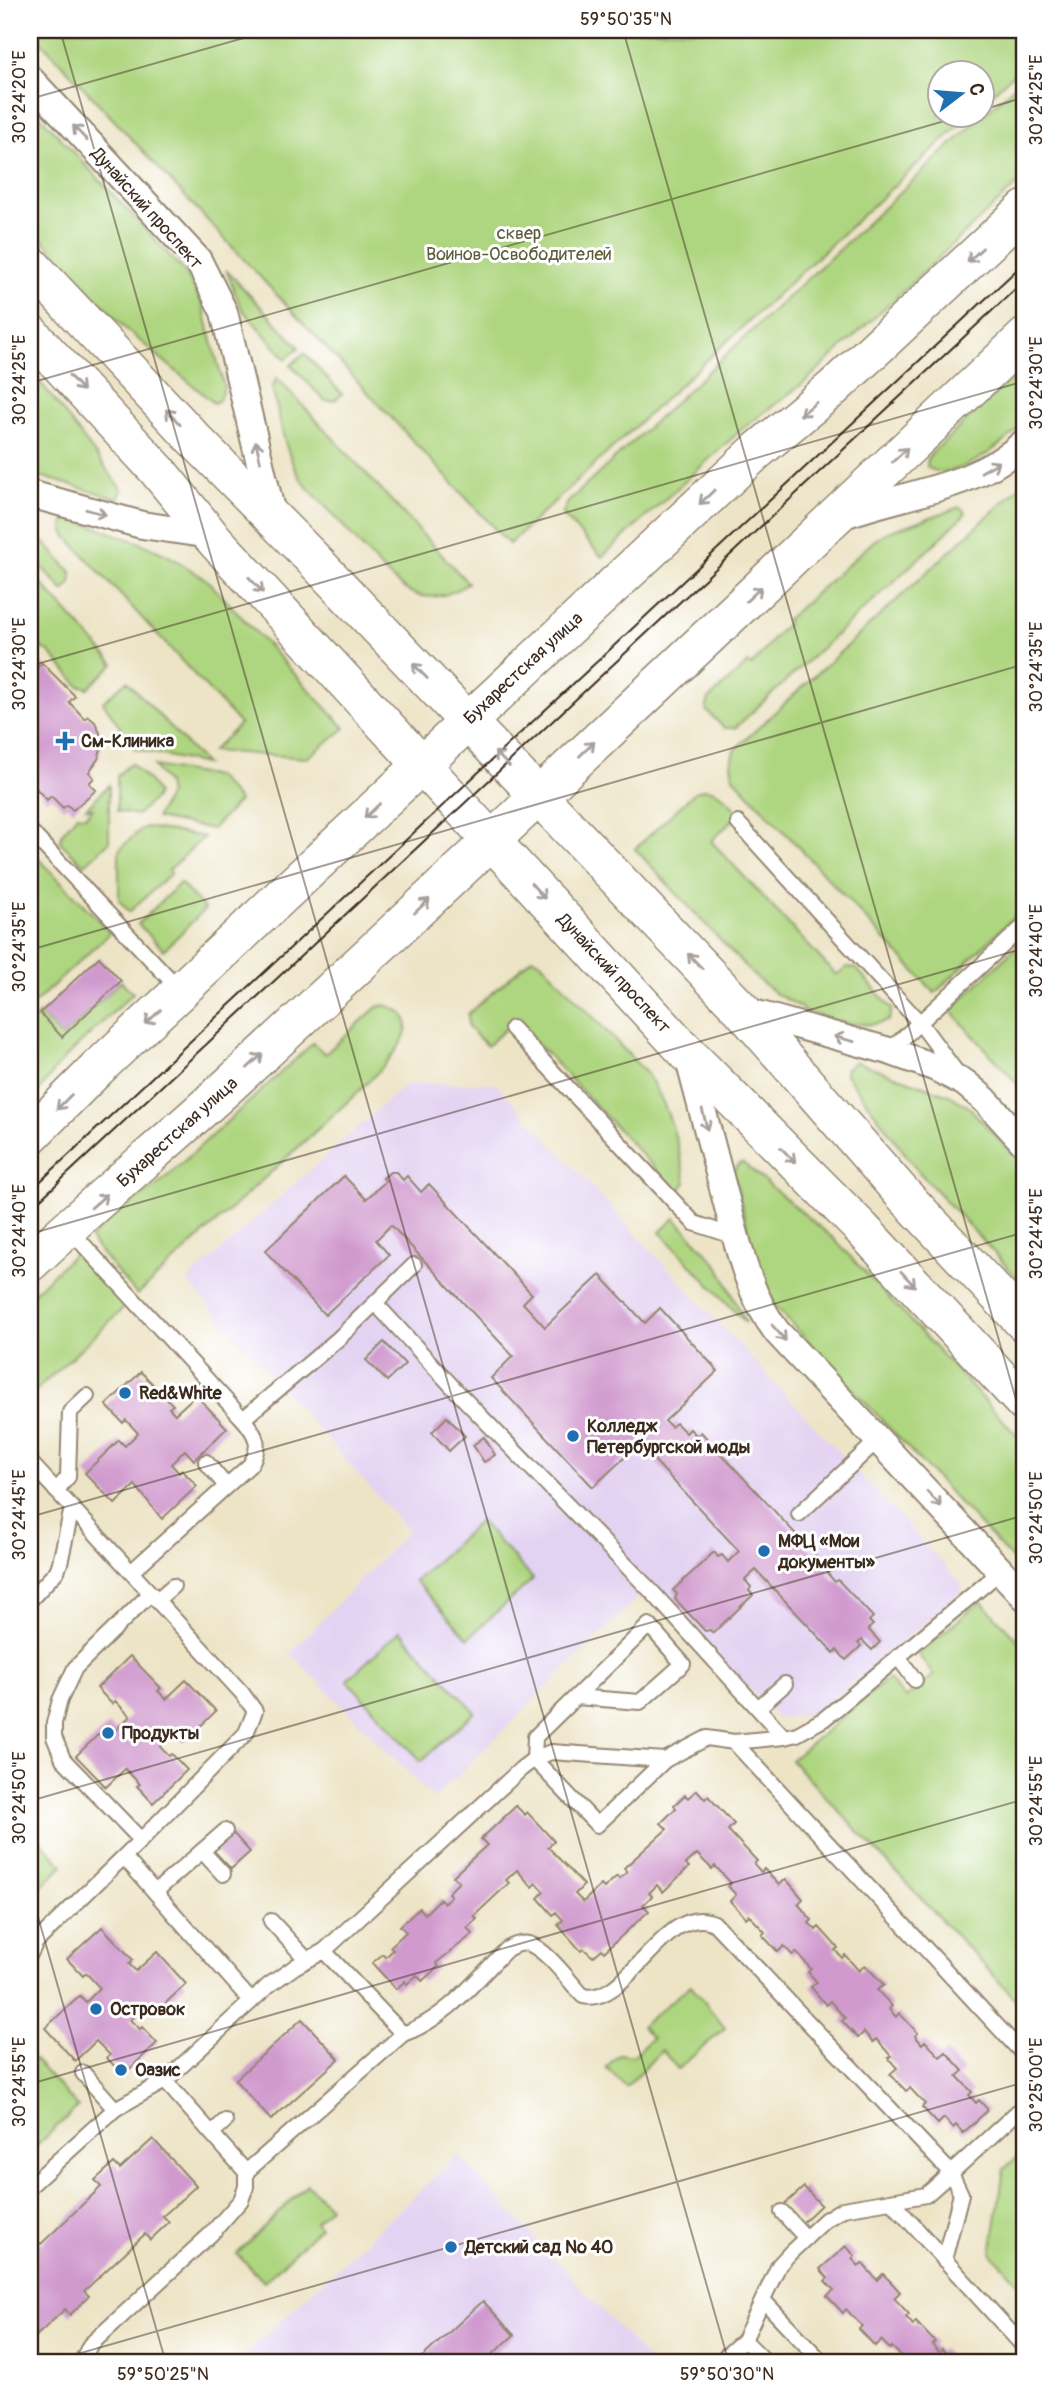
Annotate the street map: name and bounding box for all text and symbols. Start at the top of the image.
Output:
text: 59°50'35"N [580,8,672,31]
text: 30°24'20"E [8,50,31,144]
text: 30°24'25"E [1025,55,1048,145]
north arrow [926,60,996,130]
text: С [963,81,990,99]
one-way arrow [72,124,88,142]
street label: Дунайский проспект [85,142,207,274]
park label: сквер Воинов-Освободителей [426,222,612,266]
one-way arrow [967,247,984,264]
text: 30°24'25"E [8,335,31,425]
text: 30°24'30"E [1025,336,1048,430]
one-way arrow [68,374,85,391]
one-way arrow [799,401,817,417]
one-way arrow [165,409,182,426]
one-way arrow [251,440,264,463]
one-way arrow [891,447,908,464]
one-way arrow [980,460,1000,474]
one-way arrow [698,489,716,505]
one-way arrow [84,507,106,520]
one-way arrow [248,576,265,593]
one-way arrow [745,585,762,602]
street label: Бухарестская улица [459,607,588,730]
text: 30°24'30"E [8,617,31,711]
text: 30°24'35"E [1025,622,1048,712]
one-way arrow [411,663,428,680]
place label: См-Клиника [81,730,175,753]
marker: См-Клиника [55,731,75,751]
one-way arrow [578,740,595,757]
one-way arrow [494,750,511,767]
one-way arrow [364,802,381,819]
one-way arrow [529,882,546,899]
one-way arrow [413,898,430,915]
text: 30°24'35"E [8,902,31,992]
text: 30°24'40"E [1025,904,1048,998]
street label: Дунайский проспект [551,908,675,1038]
one-way arrow [686,953,703,970]
one-way arrow [145,1008,162,1025]
one-way arrow [833,1032,856,1045]
one-way arrow [246,1053,264,1069]
street label: Бухарестская улица [112,1072,243,1193]
one-way arrow [55,1093,72,1110]
one-way arrow [699,1108,712,1131]
one-way arrow [779,1146,796,1163]
text: 30°24'40"E [8,1184,31,1278]
text: 30°24'45"E [1025,1188,1048,1280]
one-way arrow [90,1193,108,1209]
one-way arrow [900,1270,917,1287]
one-way arrow [771,1324,787,1342]
place label: Red&White [139,1382,223,1405]
marker: Red&White [117,1385,133,1401]
place label: Колледж Петербургской моды [587,1415,750,1459]
marker: Колледж Петербургской моды [565,1428,581,1444]
text: 30°24'45"E [8,1469,31,1561]
text: 30°24'50"E [1025,1471,1048,1565]
one-way arrow [926,1490,943,1507]
place label: МФЦ «Мои документы» [777,1530,876,1574]
marker: МФЦ «Мои документы» [756,1543,772,1559]
place label: Продукты [122,1722,199,1745]
marker: Продукты [100,1725,116,1741]
text: 30°24'50"E [8,1751,31,1845]
text: 30°24'55"E [1025,1756,1048,1846]
place label: Островок [110,1998,185,2021]
marker: Островок [88,2001,104,2017]
text: 30°24'55"E [8,2037,31,2127]
text: 30°25'00"E [1025,2038,1048,2132]
place label: Оазис [135,2059,181,2082]
marker: Оазис [113,2062,129,2078]
place label: Детский сад № 40 [464,2236,613,2259]
marker: Детский сад № 40 [443,2239,459,2255]
text: 59°50'25"N [117,2363,209,2386]
text: 59°50'30"N [680,2363,774,2386]

